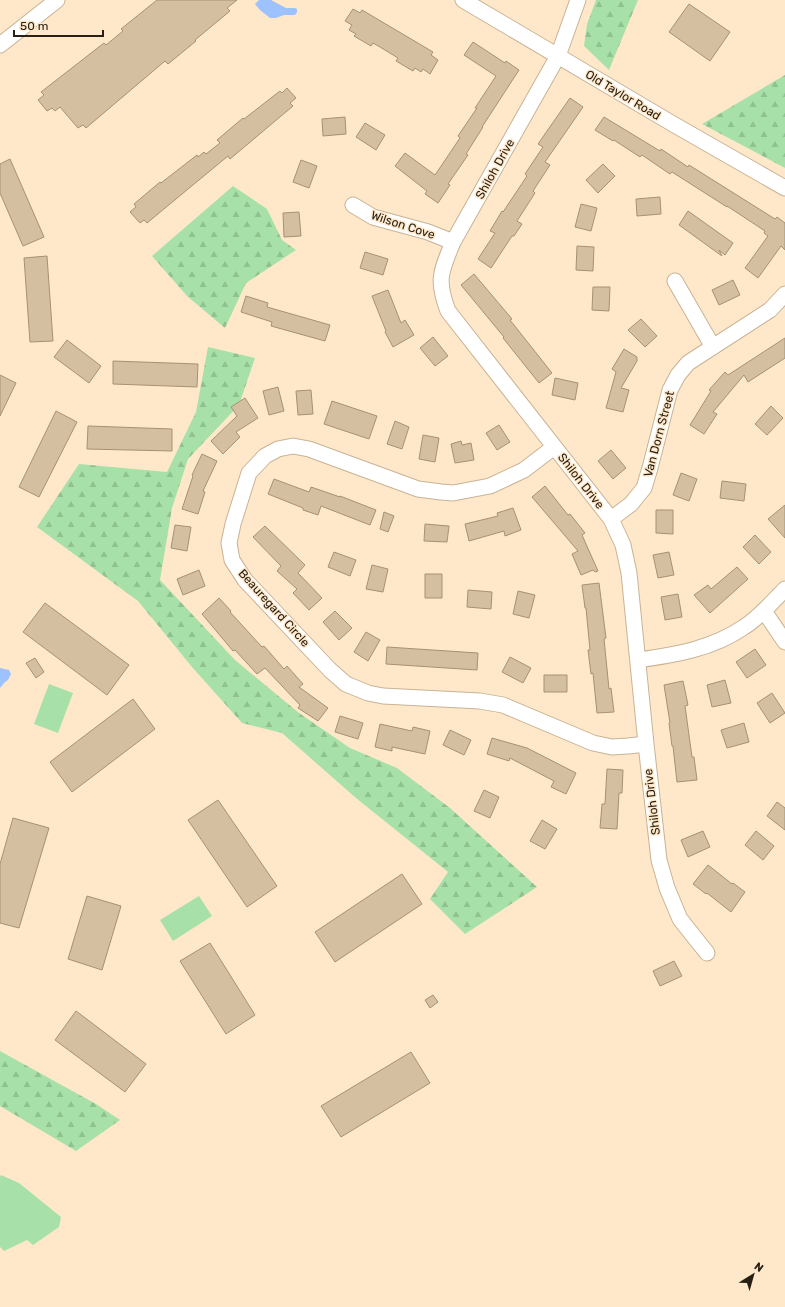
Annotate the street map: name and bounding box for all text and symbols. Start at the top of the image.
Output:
scale bar [14,12,103,38]
text: 50 m [20,19,48,33]
street label: Old Taylor Road [583,67,663,123]
street label: Shiloh Drive [473,136,517,202]
street label: Wilson Cove [369,208,437,242]
street label: Van Dorn Street [641,389,677,479]
street label: Shiloh Drive [555,450,607,512]
street label: Beauregard Circle [235,566,313,650]
street label: Shiloh Drive [641,768,663,836]
north arrow [733,1255,773,1295]
text: N [752,1260,766,1275]

